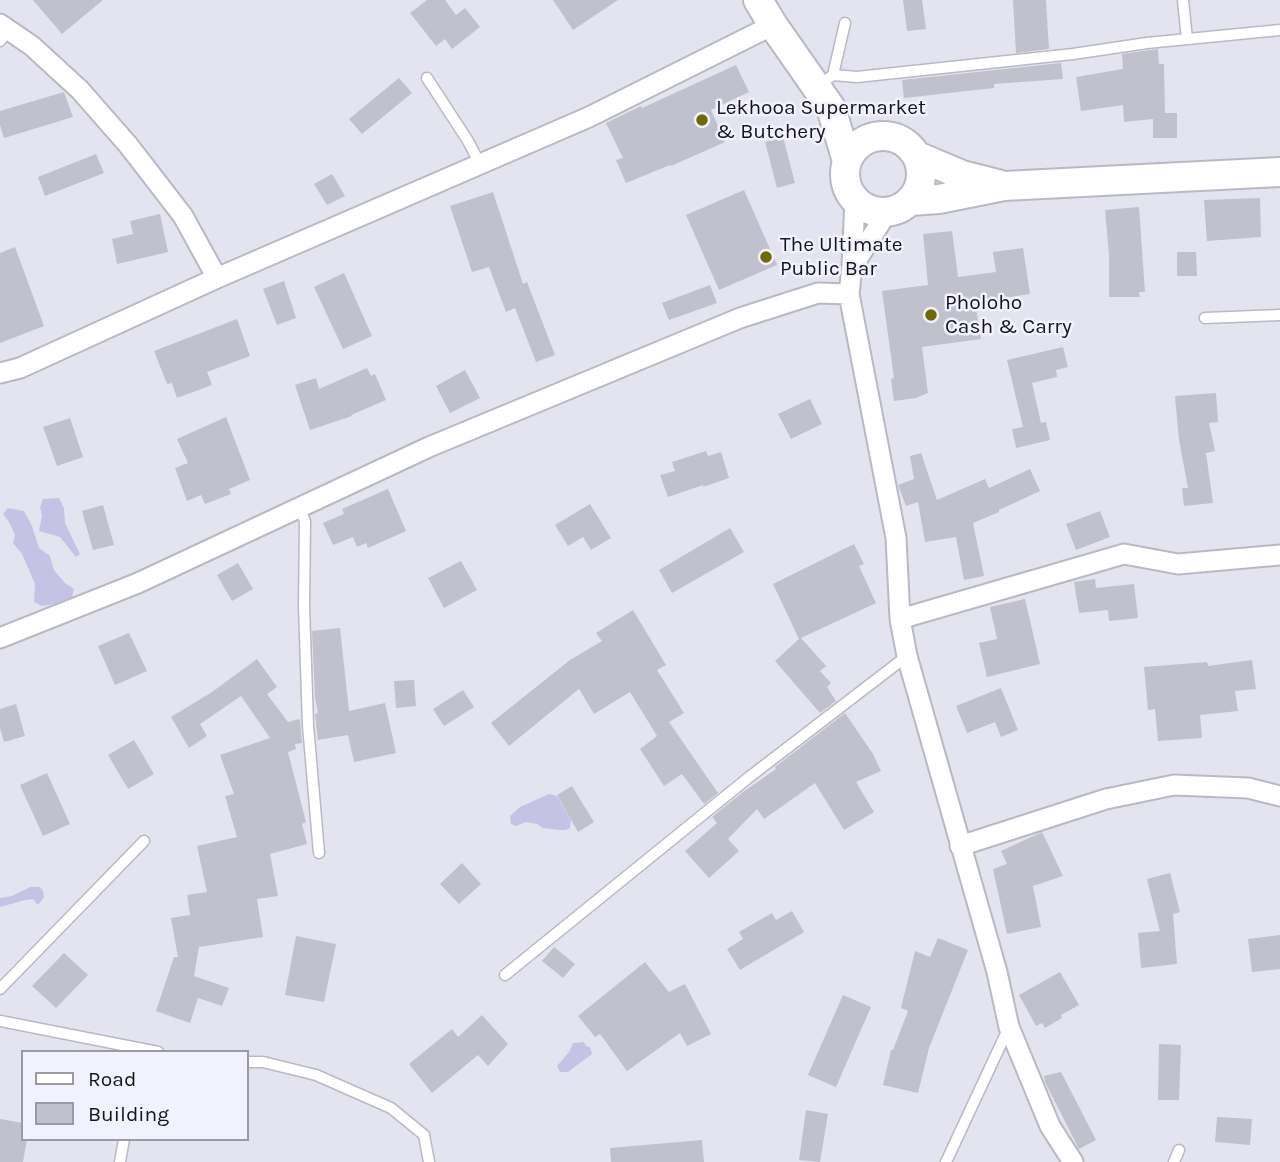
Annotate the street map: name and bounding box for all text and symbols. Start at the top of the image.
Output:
place label: Lekhooa Supermarket & Butchery [716,95,926,145]
marker: Lekhooa Supermarket & Butchery [694,112,710,128]
place label: The Ultimate Public Bar [780,232,903,282]
marker: The Ultimate Public Bar [758,249,774,265]
place label: Pholoho Cash & Carry [945,290,1072,340]
marker: Pholoho Cash & Carry [923,307,939,323]
legend [21,1050,248,1141]
text: Road [88,1067,136,1091]
text: Building [88,1102,169,1126]

